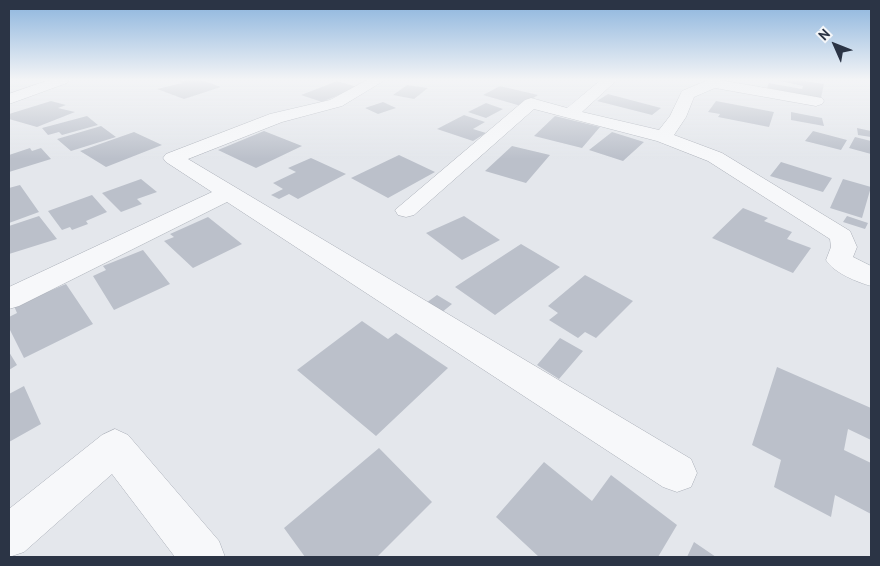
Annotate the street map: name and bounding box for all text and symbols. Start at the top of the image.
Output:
north arrow [810,20,860,70]
text: N [815,25,834,44]

